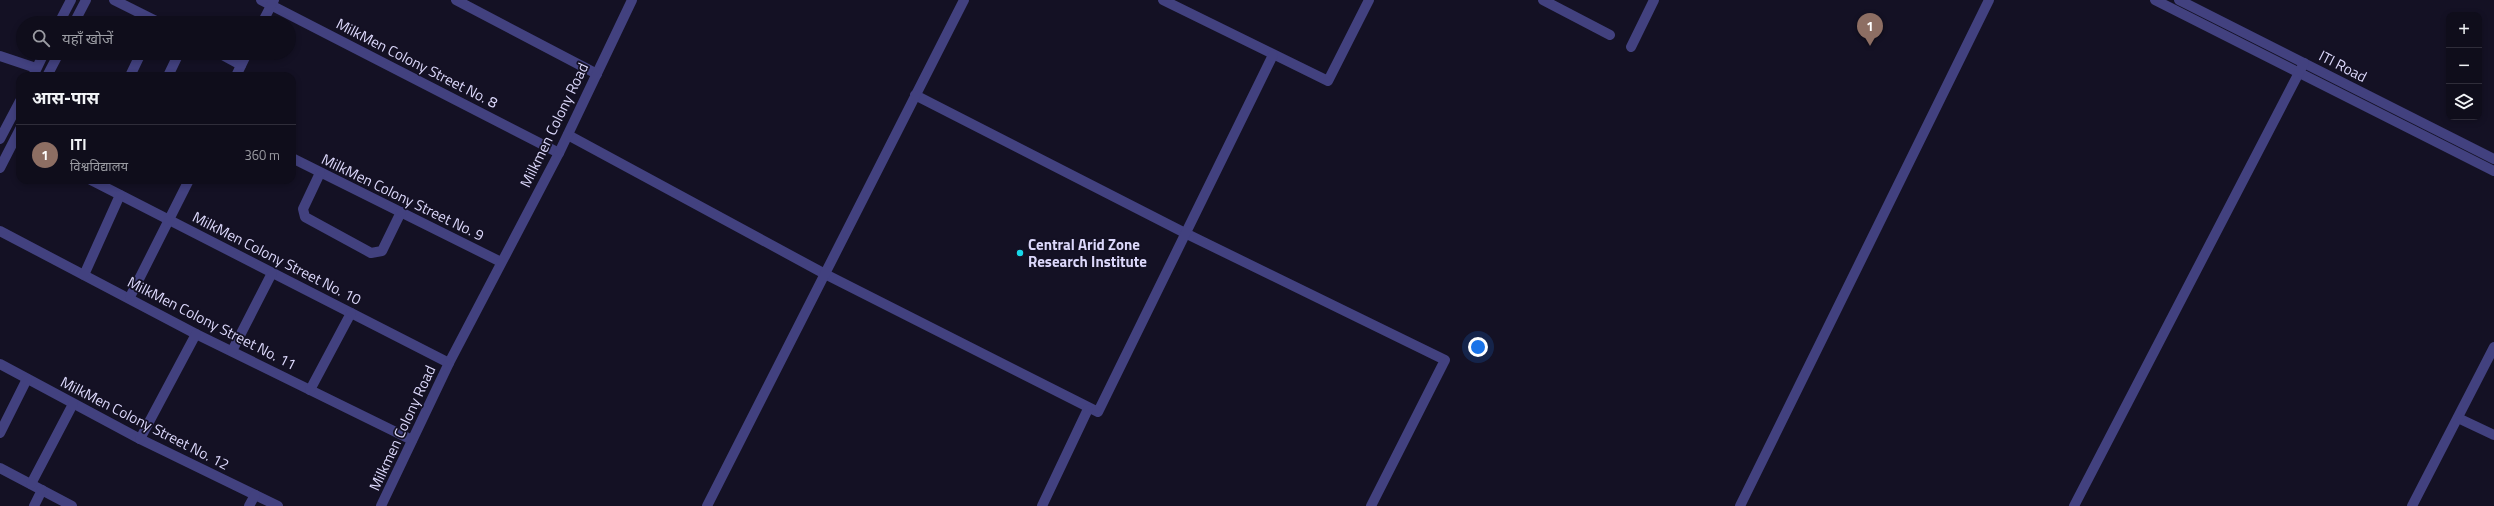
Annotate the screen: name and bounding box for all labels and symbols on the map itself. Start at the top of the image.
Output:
street label: MilkMen Colony Street No. 8 [332,12,502,114]
pin: 1 [1857,13,1883,46]
street label: ITI Road [2315,44,2371,88]
street label: Milkmen Colony Road [514,59,594,191]
street label: MilkMen Colony Street No. 9 [318,147,488,247]
street label: MilkMen Colony Street No. 10 [188,205,366,311]
place label: Central Arid Zone Research Institute [1028,233,1147,273]
marker: Central Arid Zone Research Institute [1015,248,1025,258]
street label: MilkMen Colony Street No. 11 [123,270,301,376]
your location [1468,337,1488,357]
street label: Milkmen Colony Road [363,361,441,495]
street label: MilkMen Colony Street No. 12 [56,370,234,476]

